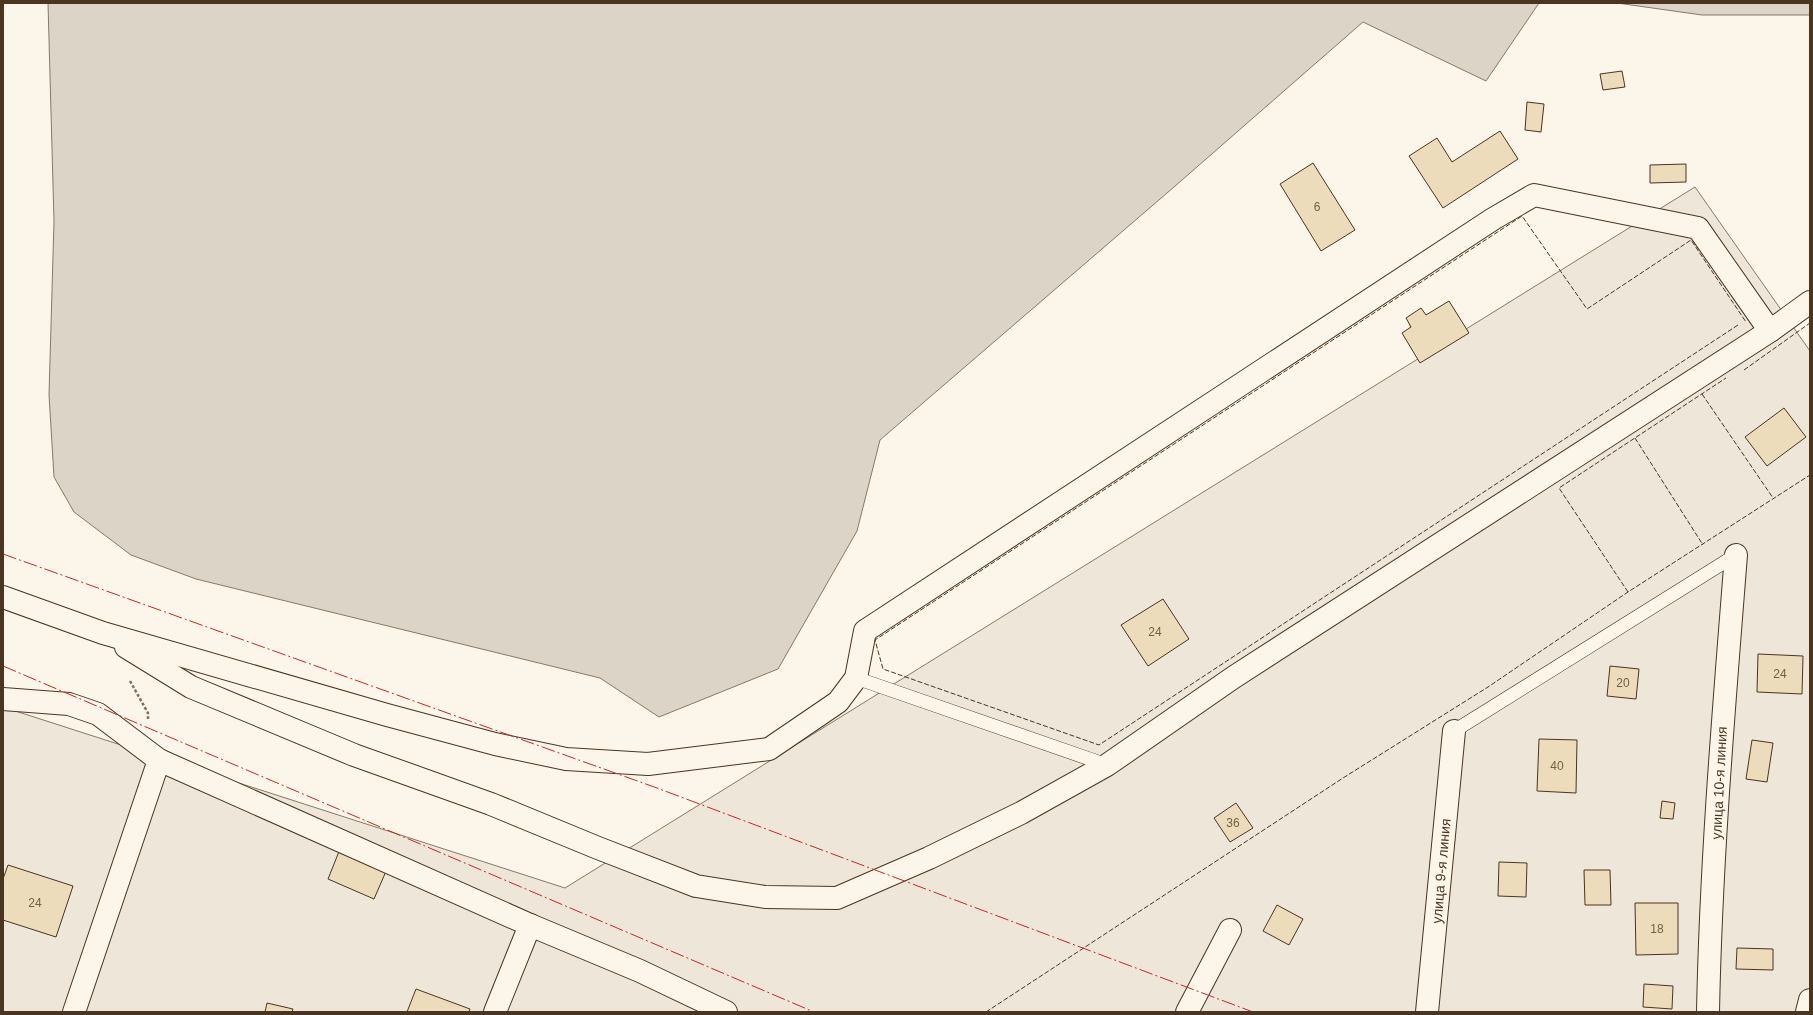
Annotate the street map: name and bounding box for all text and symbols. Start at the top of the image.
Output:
house number: 6 [1314,200,1321,214]
house number: 24 [1148,625,1162,639]
house number: 24 [1773,667,1787,681]
house number: 20 [1616,676,1630,690]
street label: улица 10-я линия [1708,726,1730,840]
house number: 40 [1550,759,1564,773]
house number: 36 [1226,816,1240,830]
street label: улица 9-я линия [1428,818,1454,924]
house number: 24 [28,896,42,910]
house number: 18 [1650,922,1664,936]

